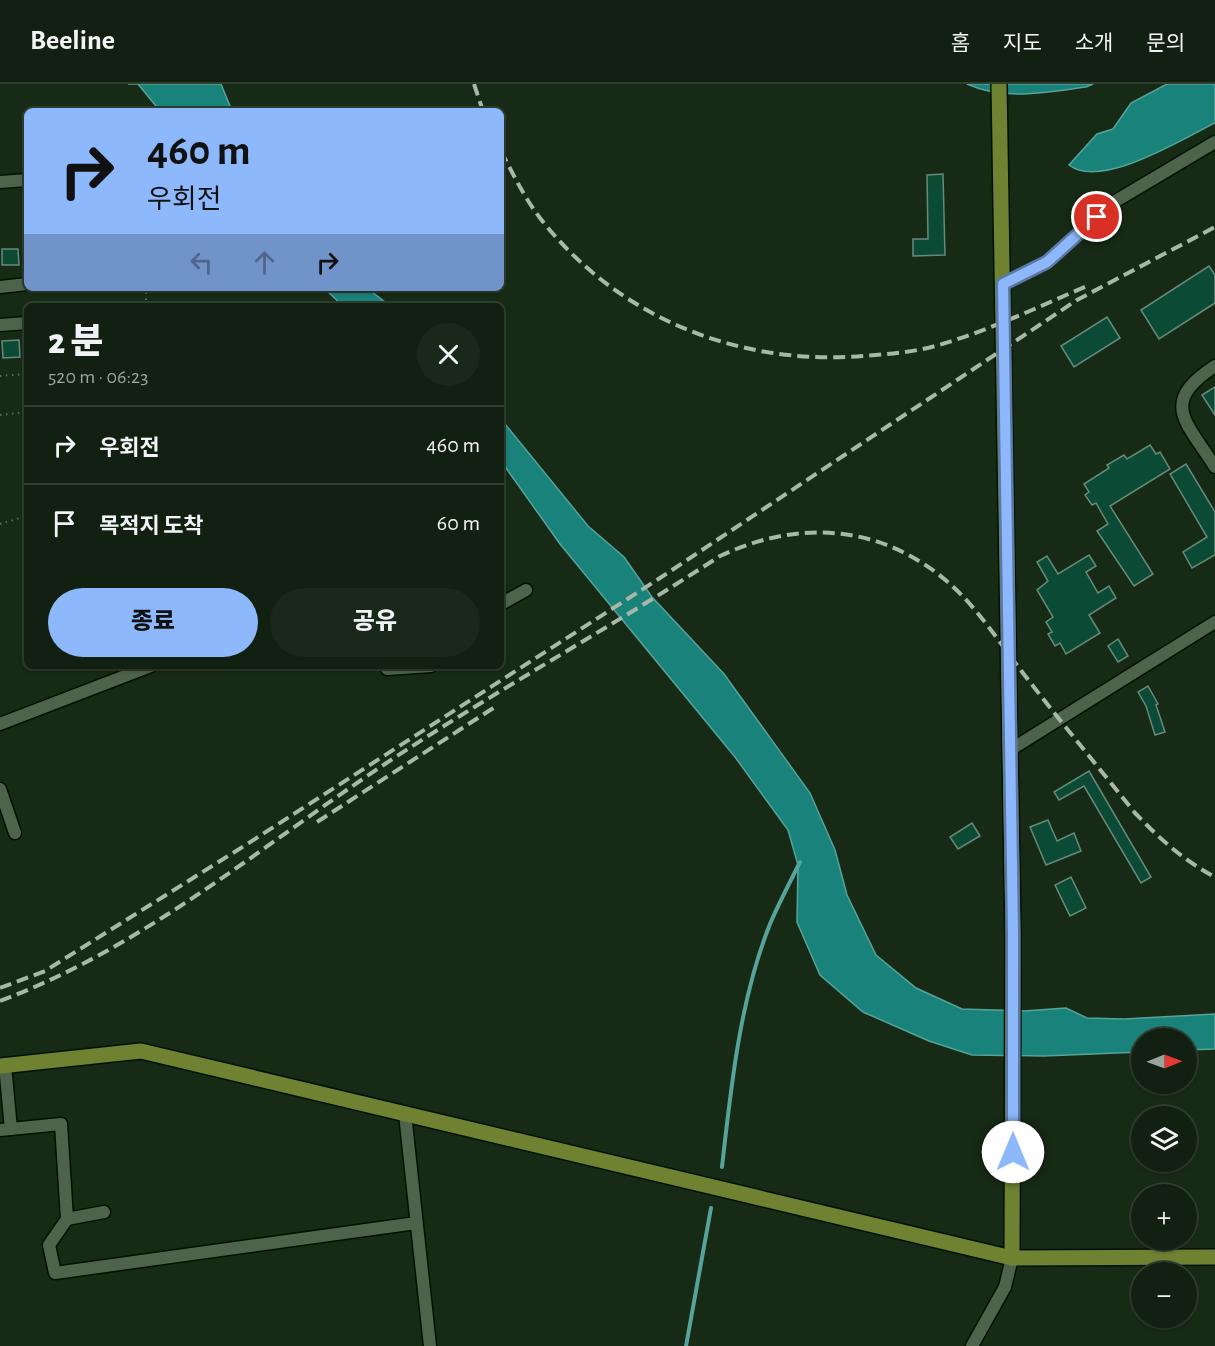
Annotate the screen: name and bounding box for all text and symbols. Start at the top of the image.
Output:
text: Beeline [30,27,115,55]
text: 홈 [951,33,970,54]
text: 지도 [1003,33,1042,54]
text: 소개 [1075,33,1113,54]
text: 문의 [1146,33,1185,54]
text: 460 m [147,130,251,172]
icon: right [48,132,126,210]
text: 우회전 [147,186,222,213]
pin [1071,191,1122,242]
icon: arrive [1080,200,1113,233]
icon: left [185,246,218,279]
icon: ahead [248,246,281,279]
icon: right [311,246,344,279]
button: close [417,323,480,386]
text: 2 분 [48,324,104,360]
text: 520 m · 06:23 [48,367,148,387]
icon: right [48,429,81,462]
text: 460 m [426,434,480,456]
text: 우회전 [99,437,160,459]
icon: arrive [48,507,81,540]
text: 60 m [437,512,480,534]
text: 목적지 도착 [99,515,204,537]
button: 종료 [48,588,258,657]
button: 공유 [270,588,480,657]
north arrow [1131,1028,1197,1094]
map controls [1131,1028,1197,1328]
button: layers [1131,1106,1197,1172]
position arrow [981,1120,1045,1184]
button: + [1131,1184,1197,1250]
button: − [1131,1262,1197,1328]

